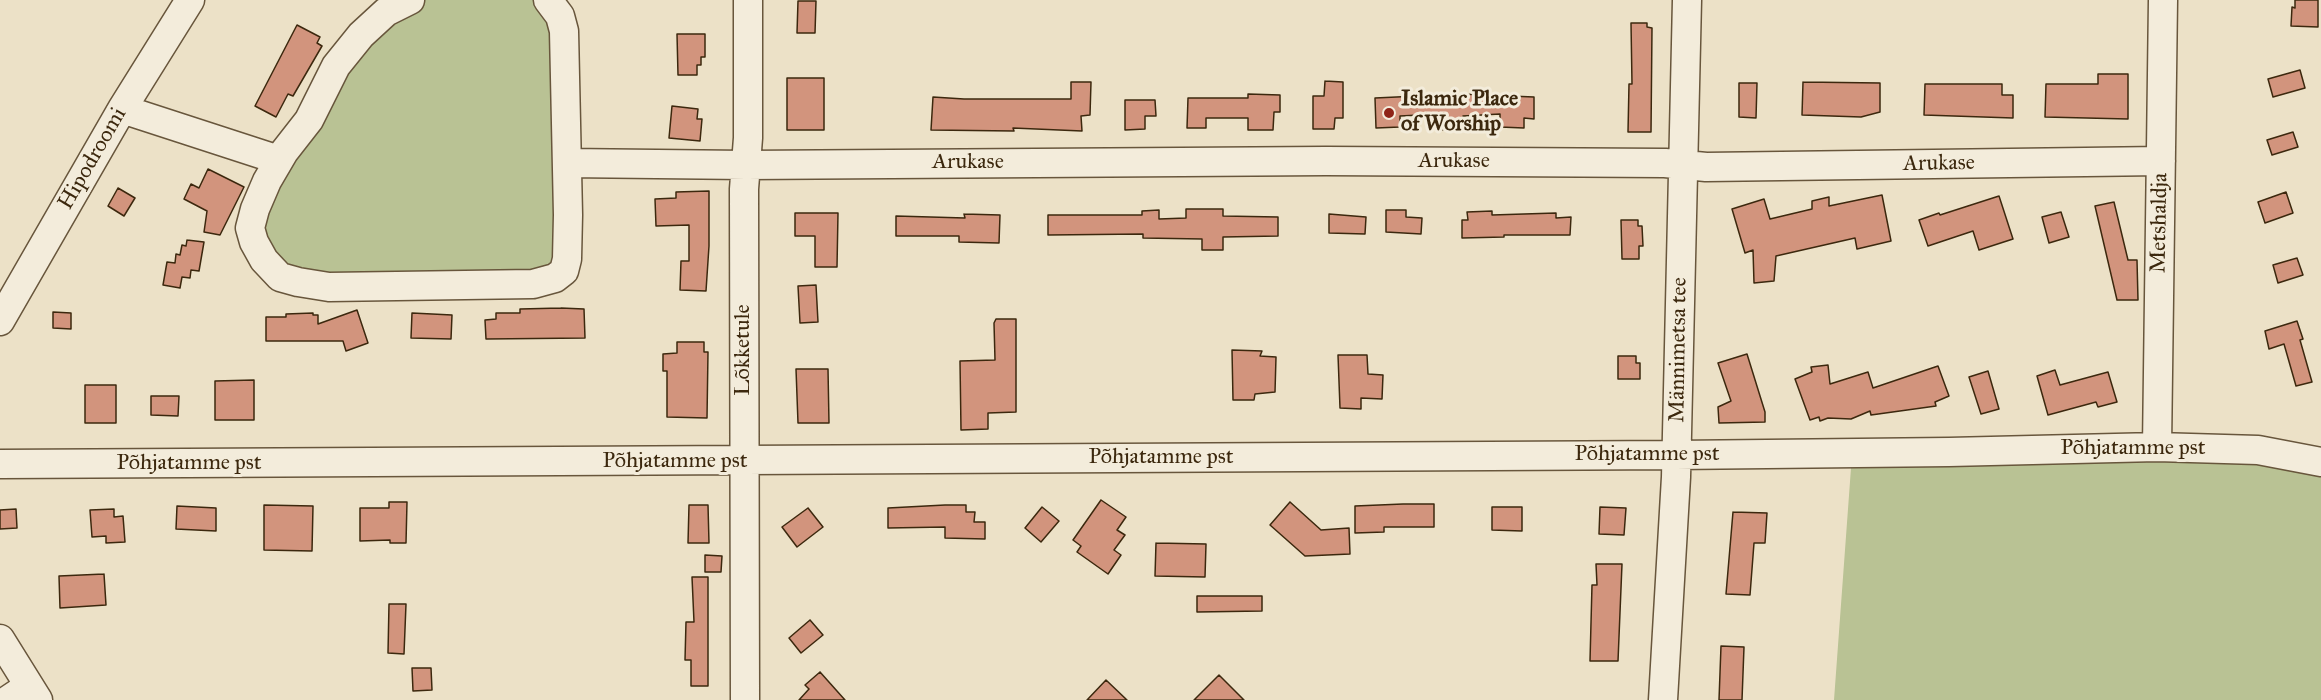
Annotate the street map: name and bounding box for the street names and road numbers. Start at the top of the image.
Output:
street label: Hipodroomi [53,103,133,215]
street label: Arukase [1418,149,1490,175]
street label: Arukase [932,150,1004,176]
street label: Arukase [1903,150,1975,178]
street label: Metshaldja [2146,173,2174,273]
street label: Männimetsa tee [1665,277,1693,423]
street label: Lõkketule [731,304,757,396]
street label: Põhjatamme pst [2060,436,2206,462]
street label: Põhjatamme pst [1574,442,1720,468]
street label: Põhjatamme pst [1088,445,1234,471]
street label: Põhjatamme pst [602,449,748,475]
street label: Põhjatamme pst [116,451,262,477]

